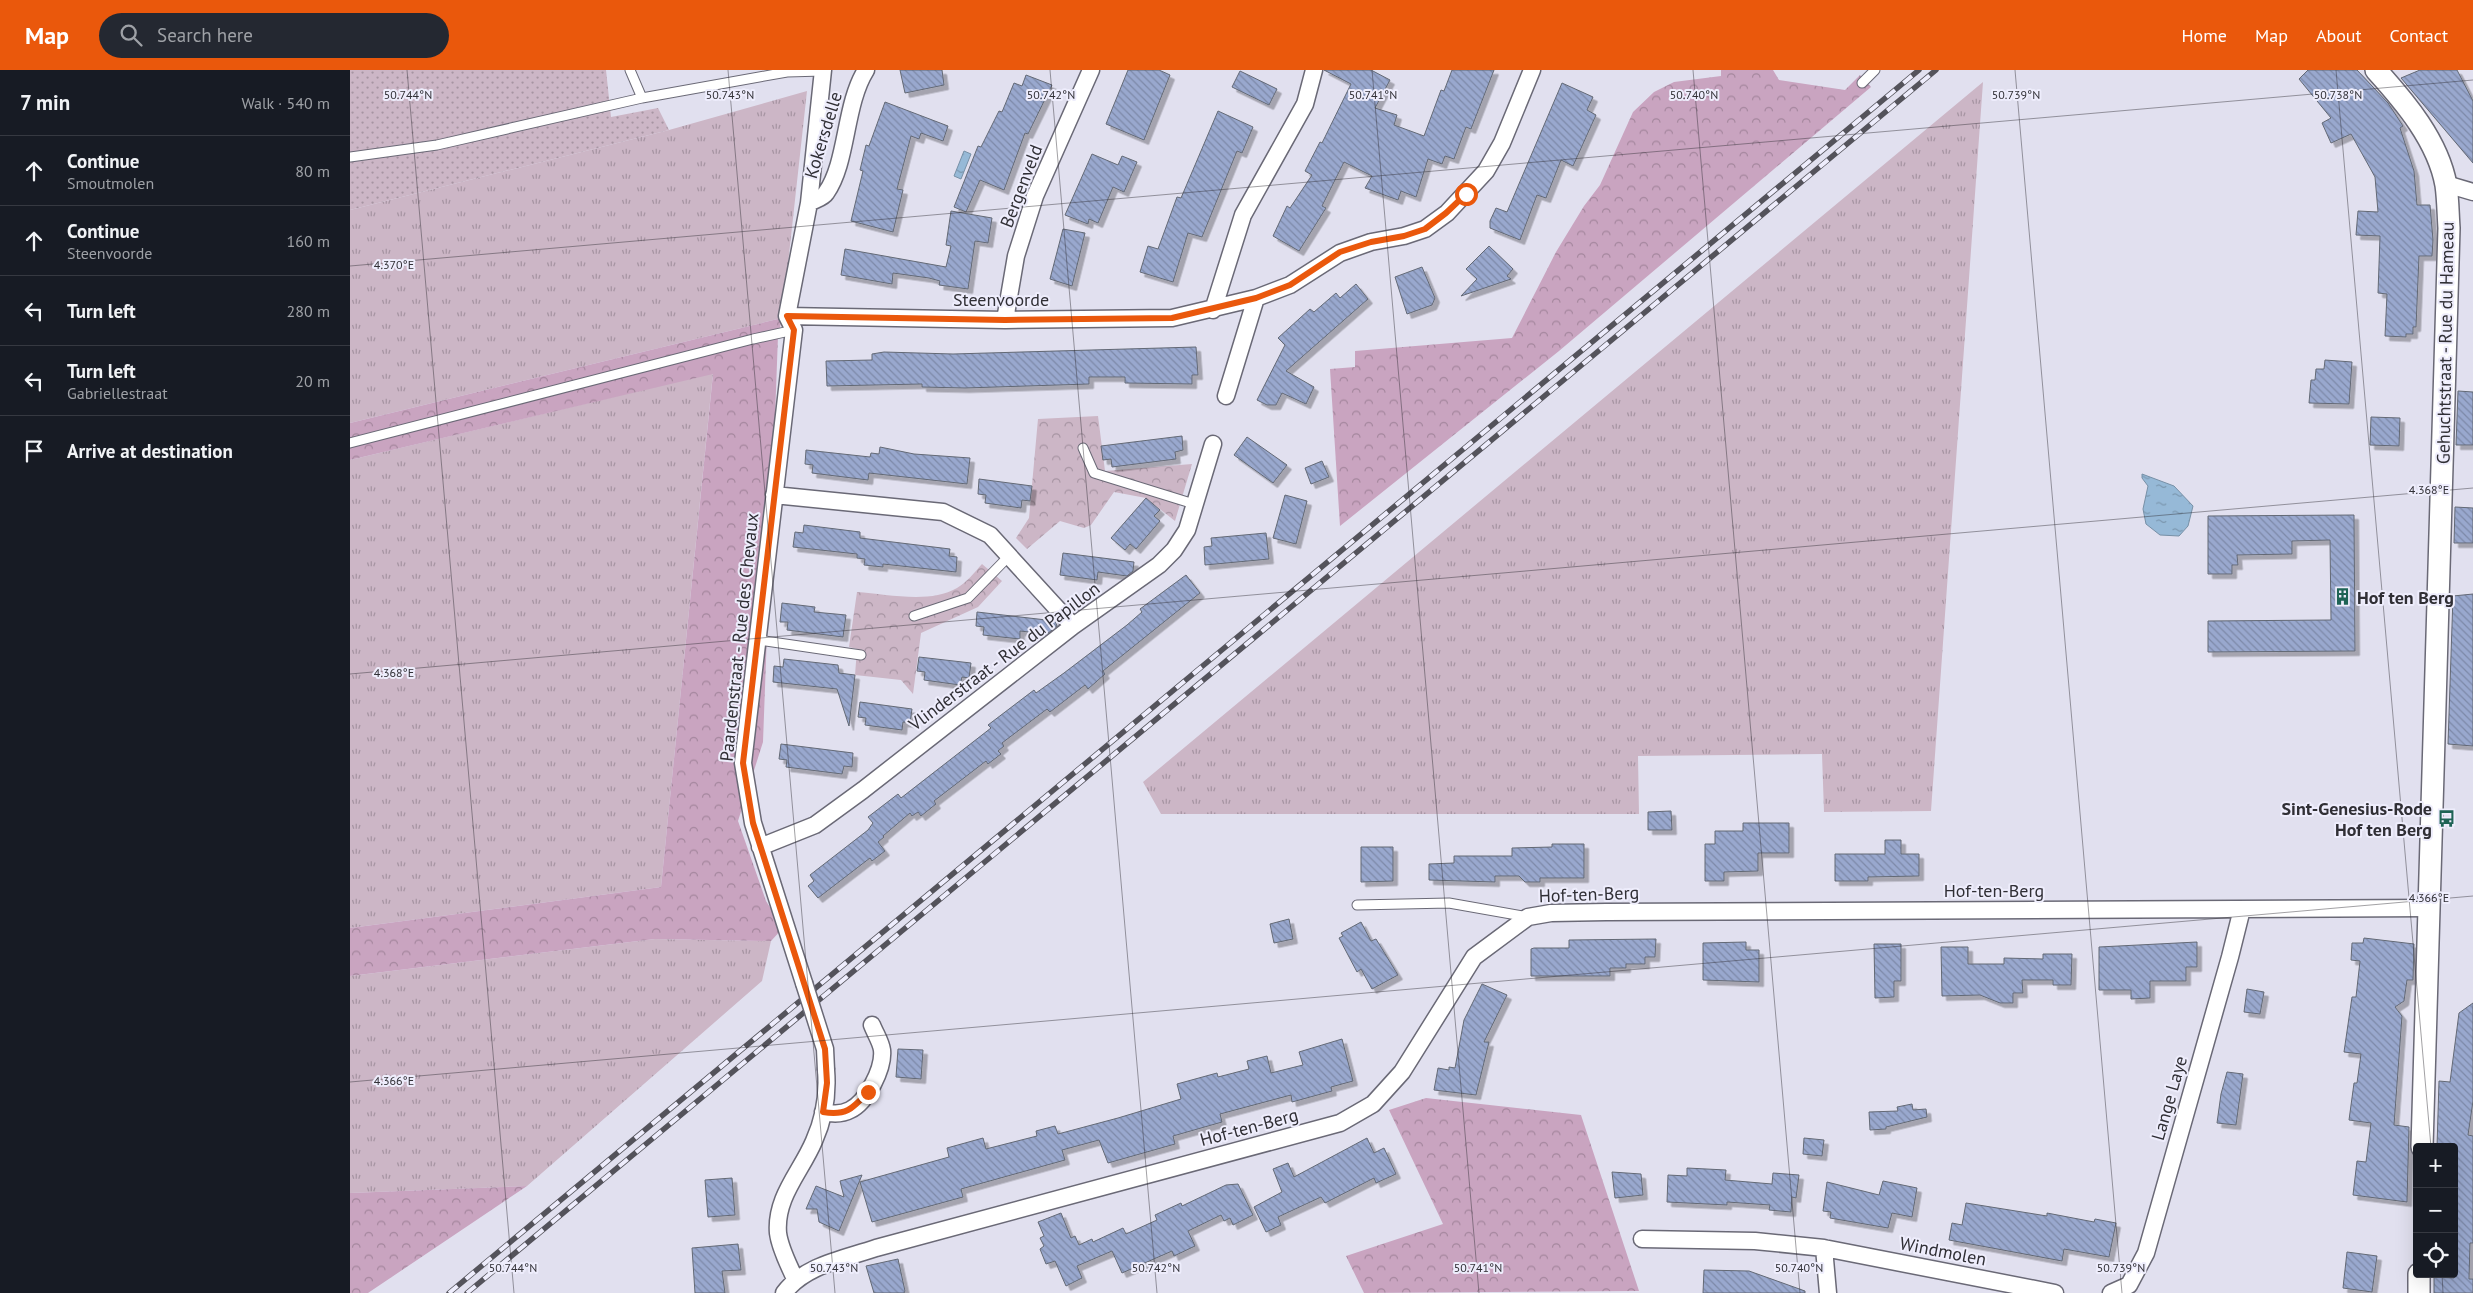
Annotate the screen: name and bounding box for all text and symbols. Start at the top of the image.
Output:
search box [99,13,449,58]
text: Map [25,20,69,51]
icon: search [117,21,145,49]
text: Search here [157,23,253,47]
text: Home [2181,24,2227,47]
text: Map [2255,24,2288,47]
text: About [2316,24,2362,47]
text: Contact [2390,24,2448,47]
text: 50.744°N [384,87,432,102]
text: 50.743°N [706,87,754,102]
text: 50.742°N [1027,87,1075,102]
text: 50.741°N [1349,87,1397,102]
text: 50.740°N [1670,87,1718,102]
text: 50.739°N [1992,87,2040,102]
text: 50.738°N [2314,87,2362,102]
text: 7 min [20,89,70,116]
street label: Kokersdelle [799,89,847,181]
text: Walk · 540 m [241,93,330,113]
street label: Bergenveld [995,141,1047,231]
text: Continue [67,149,139,173]
icon: ahead [20,157,48,185]
text: 80 m [295,161,330,181]
text: Smoutmolen [67,173,154,193]
route start [1455,183,1478,206]
text: Continue [67,219,139,243]
street label: Gehuchtstraat - Rue du Hameau [2431,222,2459,464]
icon: ahead [20,227,48,255]
text: 160 m [287,231,330,251]
text: Steenvoorde [67,243,152,263]
text: 4.370°E [374,257,414,272]
street label: Steenvoorde [953,288,1049,311]
icon: left [20,297,48,325]
text: Turn left [67,299,136,323]
text: 280 m [287,301,330,321]
text: Turn left [67,359,136,383]
icon: left [20,367,48,395]
text: 20 m [295,371,330,391]
text: Gabriellestraat [67,383,168,403]
icon: arrive [20,437,48,465]
text: Arrive at destination [67,439,233,463]
text: 4.368°E [2409,482,2449,497]
street label: Paardenstraat - Rue des Chevaux [715,512,763,762]
street label: Vlinderstraat - Rue du Papillon [903,577,1104,736]
place label: Hof ten Berg [2357,586,2454,609]
building icon: Hof ten Berg [2333,587,2353,607]
text: 4.368°E [374,665,414,680]
place label: Sint-Genesius-Rode Hof ten Berg [2282,797,2432,841]
bus stop icon: Sint-Genesius-Rode Hof ten Berg [2436,808,2456,828]
street label: Hof-ten-Berg [1944,879,2044,902]
street label: Hof-ten-Berg [1538,881,1640,907]
text: 4.366°E [2409,890,2449,905]
street label: Lange Laye [2146,1053,2192,1143]
text: 4.366°E [374,1073,414,1088]
route end [857,1081,880,1104]
street label: Hof-ten-Berg [1197,1103,1301,1151]
map controls [2413,1143,2458,1278]
button: + [2413,1143,2458,1188]
button: − [2413,1188,2458,1233]
street label: Windmolen [1898,1231,1988,1271]
button: locate [2413,1233,2458,1278]
text: 50.744°N [489,1260,537,1275]
text: 50.743°N [810,1260,858,1275]
text: 50.742°N [1132,1260,1180,1275]
text: 50.741°N [1454,1260,1502,1275]
text: 50.740°N [1775,1260,1823,1275]
text: 50.739°N [2097,1260,2145,1275]

